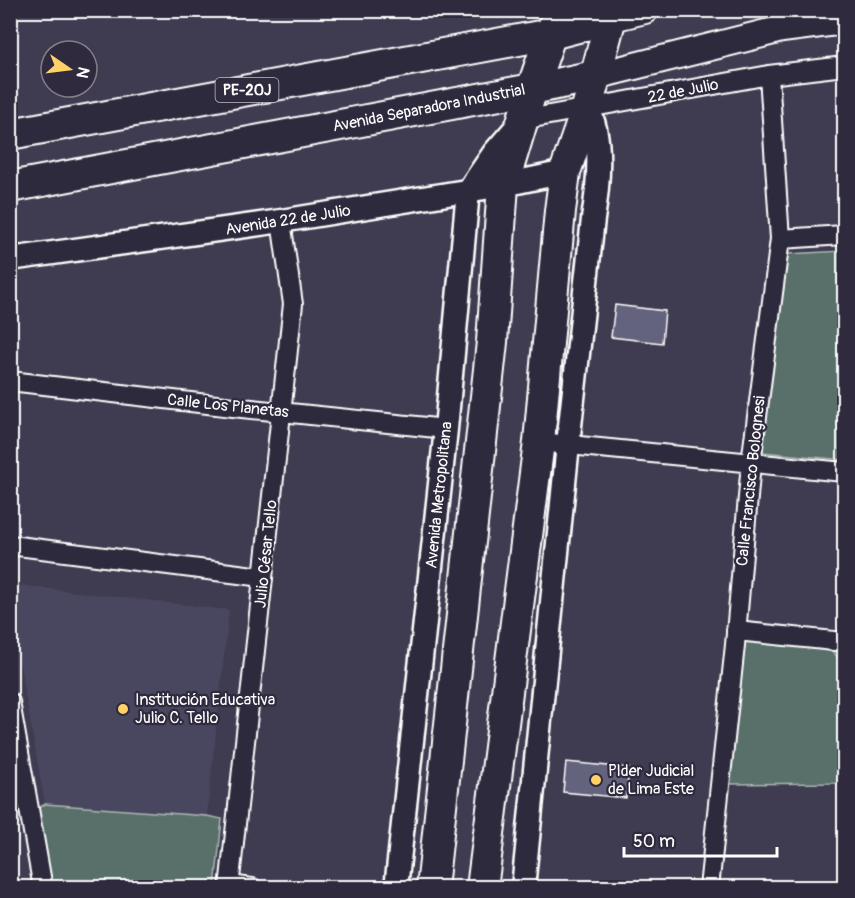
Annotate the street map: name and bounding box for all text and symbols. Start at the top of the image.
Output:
north arrow [39,39,99,99]
text: N [72,65,94,80]
street label: 22 de Julio [646,74,720,108]
road number: PE-20J [216,78,278,102]
street label: Avenida Separadora Industrial [331,80,527,136]
street label: Avenida 22 de Julio [224,200,352,240]
street label: Calle Los Planetas [166,390,290,422]
street label: Calle Francisco Bolognesi [732,395,770,567]
street label: Avenida Metropolitana [421,421,457,569]
street label: Julio César Tello [250,499,282,609]
place label: Institución Educativa Julio C. Tello [135,690,275,728]
marker: Institución Educativa Julio C. Tello [116,702,130,716]
place label: Plder Judicial de Lima Este [608,761,694,799]
marker: Plder Judicial de Lima Este [589,773,603,787]
scale bar [624,820,777,858]
text: 50 m [633,830,675,853]

